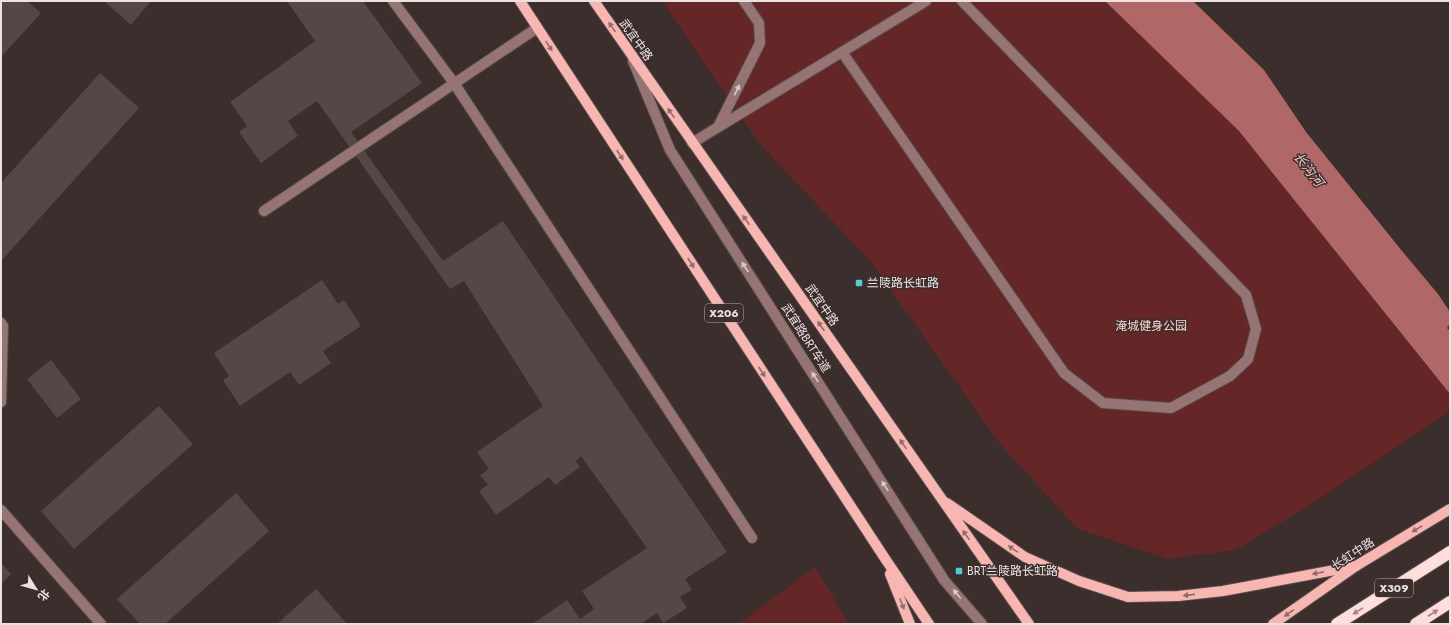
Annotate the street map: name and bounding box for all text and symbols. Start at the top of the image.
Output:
street label: 武宜中路 [615,15,657,65]
one-way arrow [608,22,616,32]
one-way arrow [545,41,553,51]
one-way arrow [733,85,740,96]
one-way arrow [667,108,675,119]
water label: 长沟河 [1289,148,1330,193]
one-way arrow [616,149,624,160]
one-way arrow [742,214,750,225]
one-way arrow [687,258,695,268]
one-way arrow [741,262,749,272]
place label: 兰陵路长虹路 [867,274,939,292]
marker: 兰陵路长虹路 [854,278,864,288]
street label: 武宜中路 [801,280,843,330]
street label: 武宜路BRT车道 [777,300,835,376]
road number: X206 [705,304,743,322]
park label: 淹城健身公园 [1115,317,1187,335]
one-way arrow [817,321,825,331]
one-way arrow [759,366,766,378]
one-way arrow [811,371,818,383]
one-way arrow [899,439,907,449]
one-way arrow [881,480,888,492]
one-way arrow [1411,526,1423,533]
one-way arrow [962,529,970,540]
street label: 长虹中路 [1328,533,1378,575]
one-way arrow [1008,545,1019,553]
place label: BRT兰陵路长虹路 [967,562,1058,580]
marker: BRT兰陵路长虹路 [954,566,964,576]
north arrow [16,569,56,609]
one-way arrow [1311,571,1324,577]
road number: X309 [1375,579,1413,597]
text: 北 [34,586,54,604]
one-way arrow [952,589,961,600]
one-way arrow [1183,592,1195,598]
one-way arrow [899,598,905,610]
one-way arrow [1352,607,1364,614]
one-way arrow [1284,609,1295,617]
one-way arrow [1428,609,1438,617]

